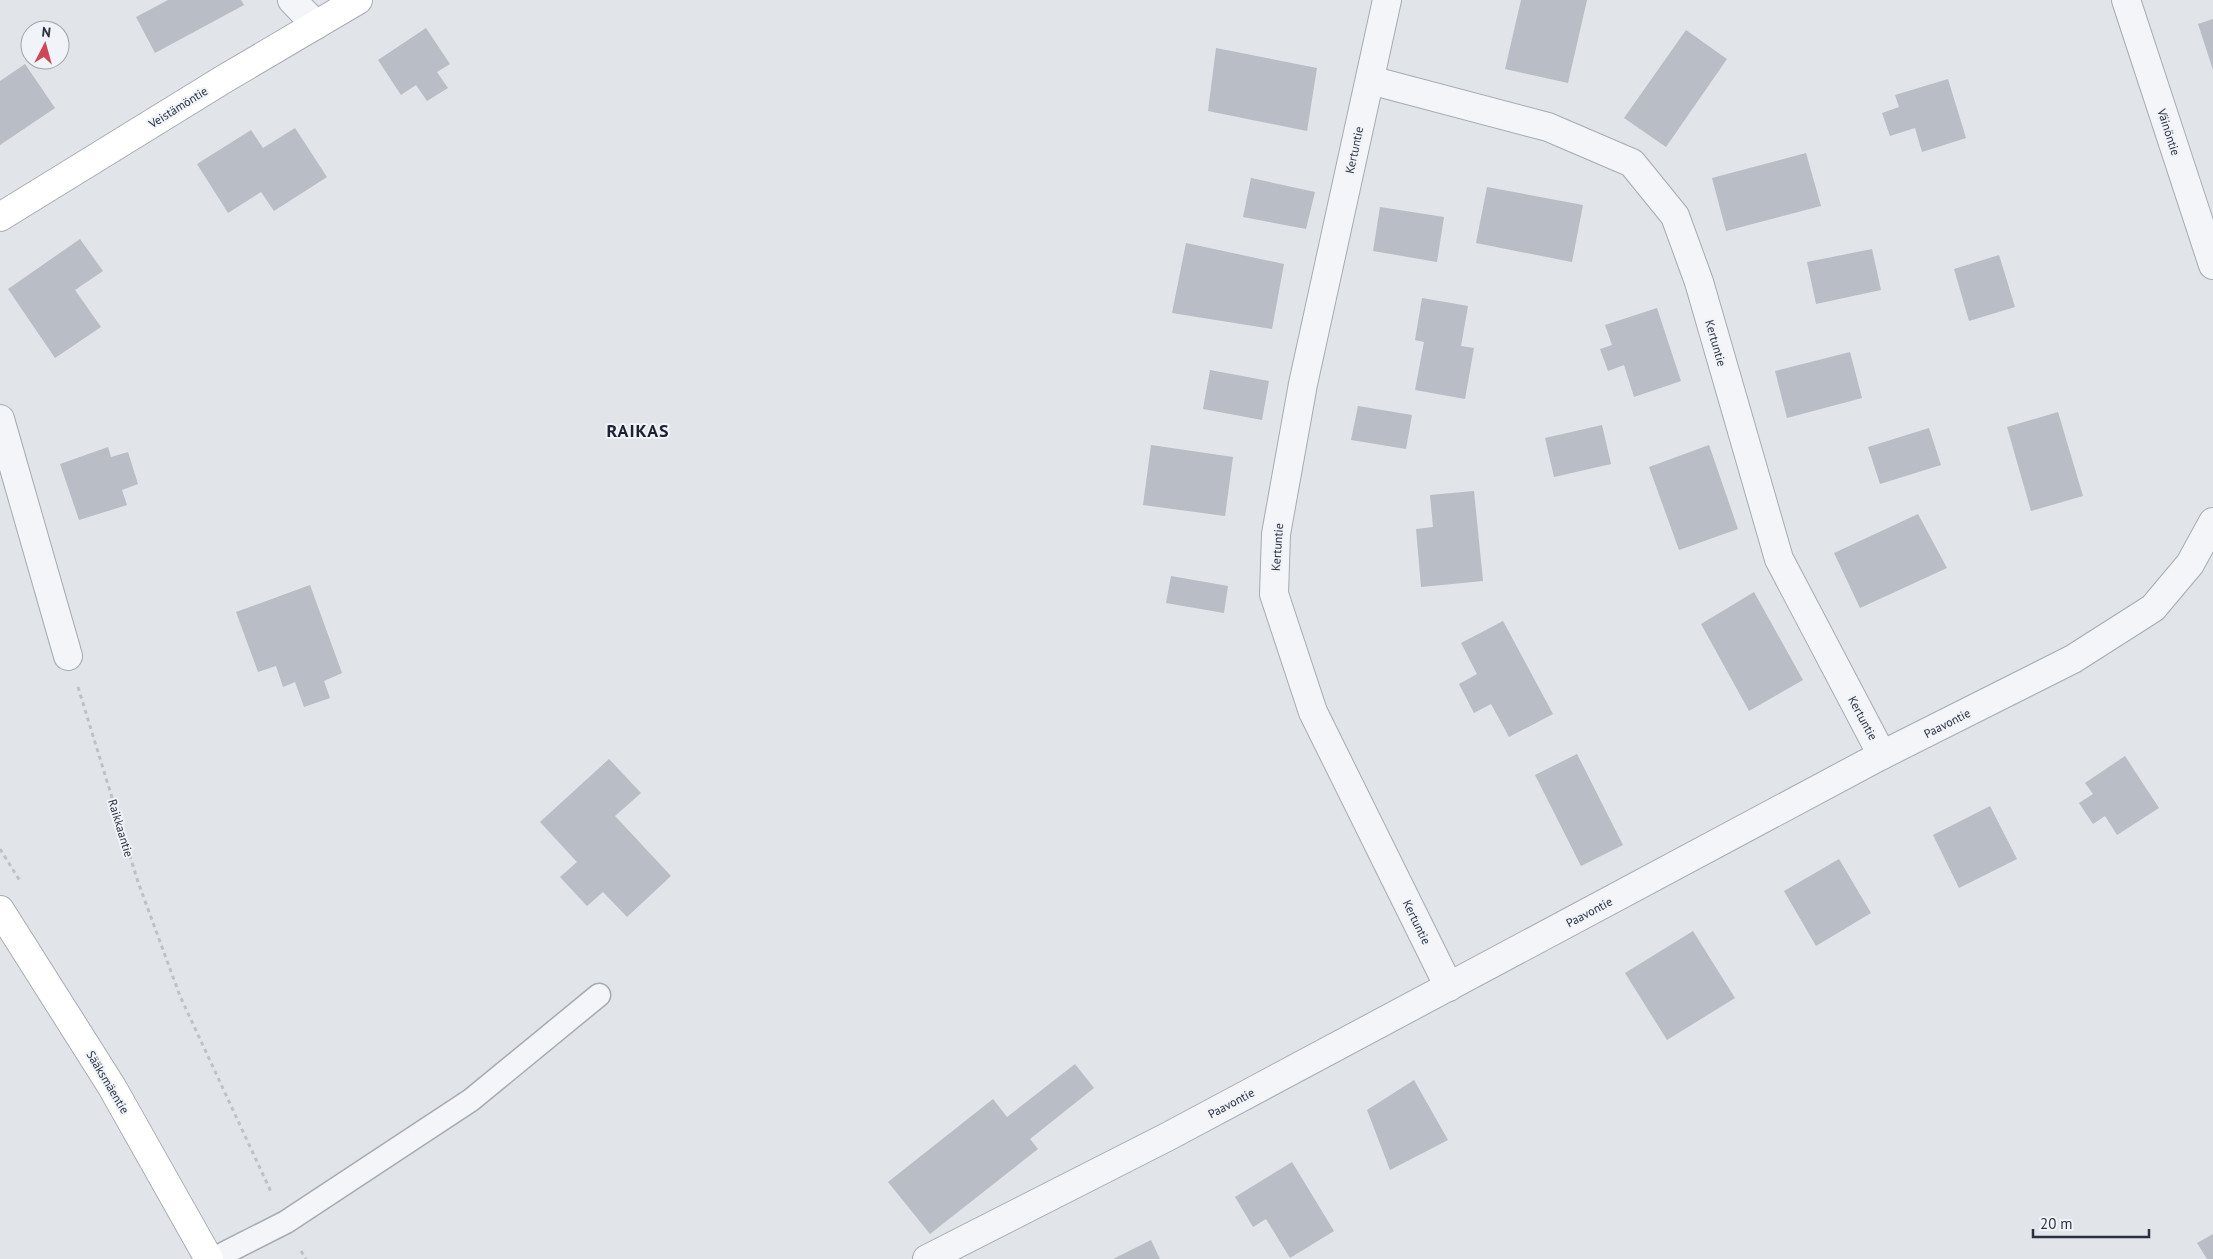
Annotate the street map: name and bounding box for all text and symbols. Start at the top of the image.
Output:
north arrow [20,20,70,70]
text: N [41,23,52,42]
street label: Veistämöntie [145,83,210,132]
street label: Väinöntie [2154,106,2184,157]
street label: Kertuntie [1342,125,1366,175]
street label: Kertuntie [1702,318,1730,368]
district label: RAIKAS [606,419,670,442]
street label: Kertuntie [1268,523,1286,571]
street label: Kertuntie [1845,693,1881,743]
street label: Paavontie [1921,705,1973,741]
street label: Raikkaantie [105,797,137,859]
street label: Paavontie [1563,894,1615,930]
street label: Kertuntie [1400,897,1434,947]
street label: Sääksmäentie [83,1048,133,1116]
street label: Paavontie [1205,1085,1257,1121]
scale bar [2033,1206,2149,1238]
text: 20 m [2040,1214,2073,1233]

